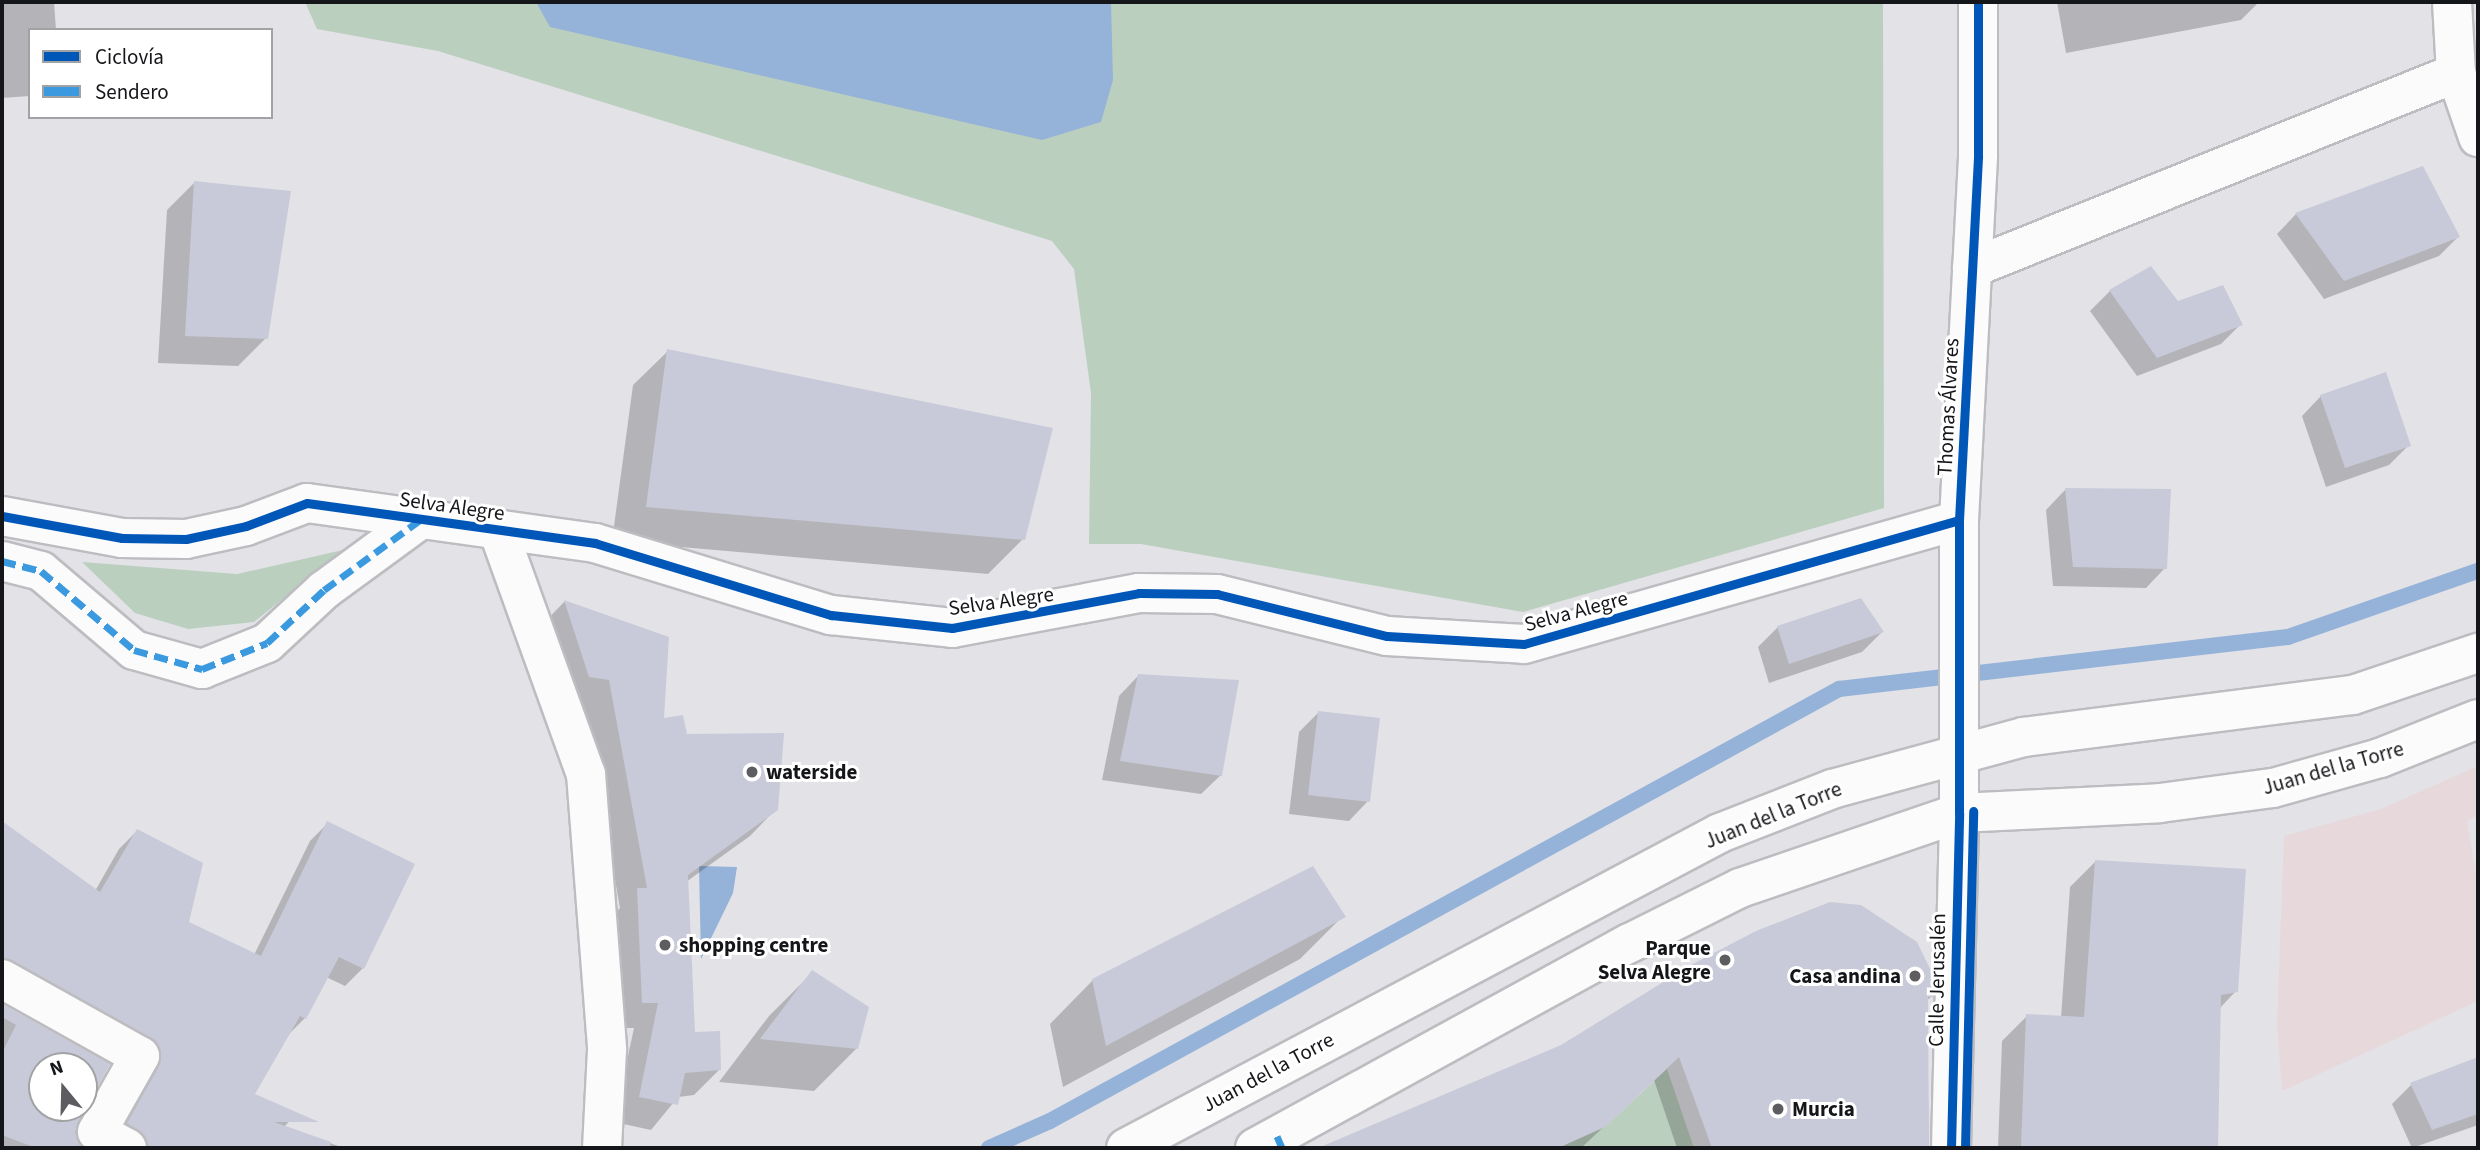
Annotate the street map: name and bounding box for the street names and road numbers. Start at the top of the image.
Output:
street label: Thomas Álvares [1932,337,1964,477]
street label: Selva Alegre [398,486,506,526]
street label: Selva Alegre [947,581,1055,621]
street label: Selva Alegre [1521,585,1631,637]
street label: Juan del la Torre [2260,736,2406,800]
street label: Juan del la Torre [1701,776,1845,854]
street label: Calle Jerusalén [1923,913,1951,1047]
street label: Juan del la Torre [1198,1027,1338,1117]

